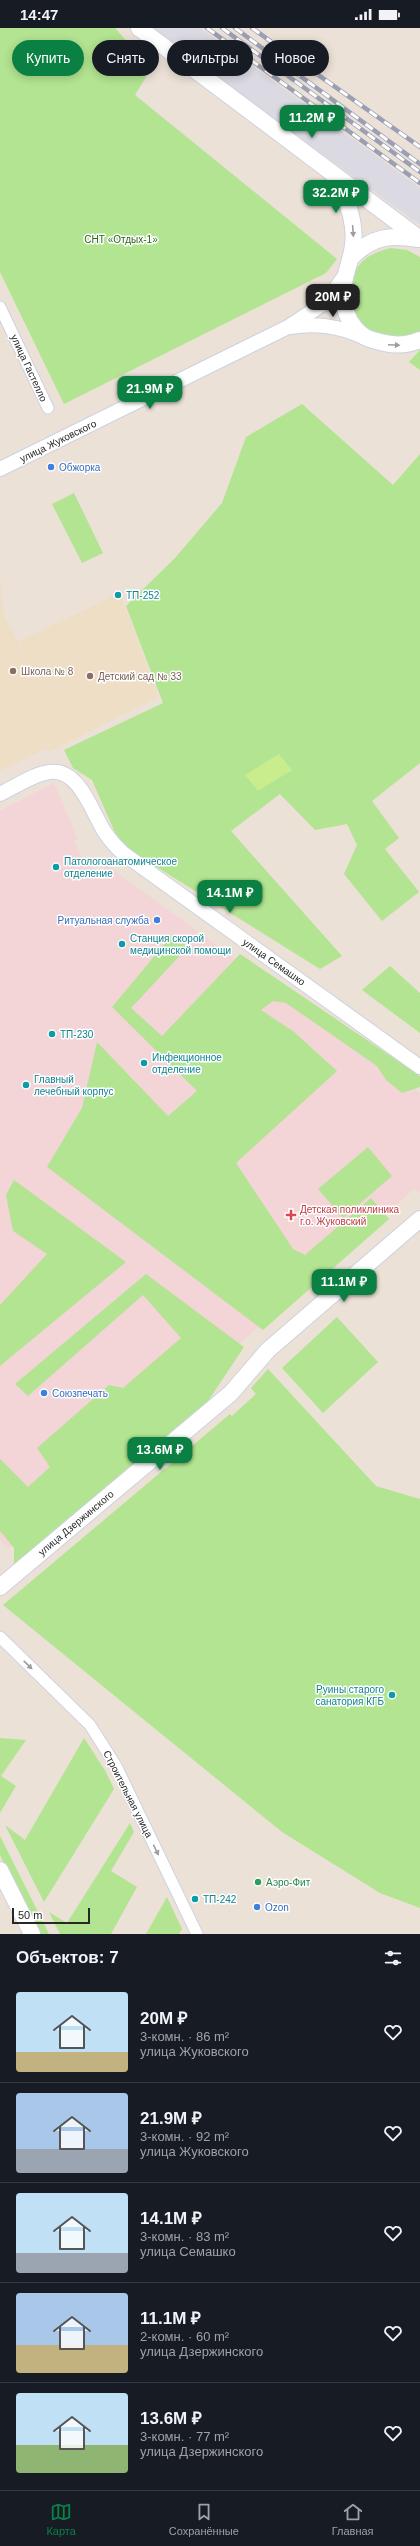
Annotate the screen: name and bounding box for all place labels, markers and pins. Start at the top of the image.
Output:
pin: 11.2M ₽ [275,105,349,139]
pin: 32.2M ₽ [299,180,373,214]
pin: 20M ₽ [305,284,361,318]
pin: 21.9M ₽ [113,376,187,410]
marker: Обжорка [46,462,56,472]
place label: Обжорка [59,462,101,473]
marker: ТП-252 [113,590,123,600]
place label: ТП-252 [126,590,160,601]
marker: Школа № 8 [8,666,18,676]
place label: Школа № 8 [21,666,74,677]
marker: Детский сад № 33 [85,671,95,681]
place label: Детский сад № 33 [98,671,182,682]
place label: Патологоанатомическое отделение [64,856,178,879]
marker: Патологоанатомическое отделение [51,862,61,872]
pin: 14.1M ₽ [193,880,267,914]
place label: Ритуальная служба [57,915,149,926]
marker: Ритуальная служба [152,915,162,925]
place label: Станция скорой медицинской помощи [130,933,231,956]
marker: Станция скорой медицинской помощи [117,939,127,949]
marker: ТП-230 [47,1029,57,1039]
place label: ТП-230 [60,1029,94,1040]
place label: Инфекционное отделение [152,1052,222,1075]
marker: Инфекционное отделение [139,1058,149,1068]
place label: Главный лечебный корпус [34,1074,113,1097]
marker: Главный лечебный корпус [21,1080,31,1090]
place label: Детская поликлиника г.о. Жуковский [300,1204,400,1227]
marker: Детская поликлиника г.о. Жуковский [285,1209,297,1221]
pin: 11.1M ₽ [307,1269,381,1303]
marker: Союзпечать [39,1388,49,1398]
place label: Союзпечать [52,1388,108,1399]
pin: 13.6M ₽ [123,1437,197,1471]
place label: Руины старого санатория КГБ [315,1684,384,1707]
marker: Руины старого санатория КГБ [387,1690,397,1700]
marker: Аэро-Фит [253,1877,263,1887]
place label: Аэро-Фит [266,1877,311,1888]
marker: ТП-242 [190,1894,200,1904]
place label: ТП-242 [203,1894,237,1905]
marker: Ozon [252,1902,262,1912]
place label: Ozon [265,1902,289,1913]

